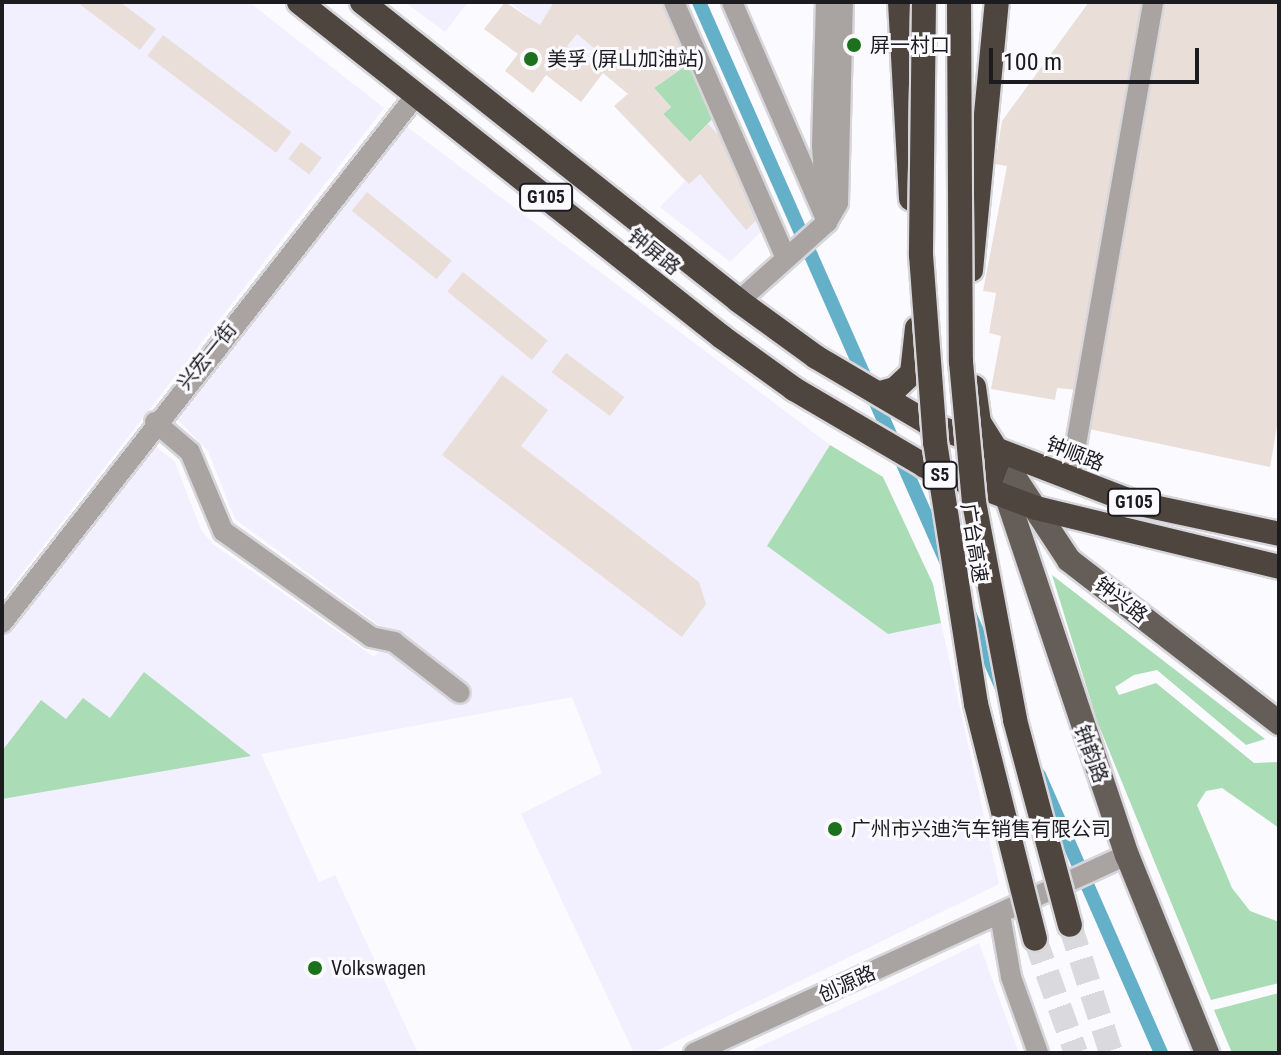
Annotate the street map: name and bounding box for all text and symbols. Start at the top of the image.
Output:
scale bar [993,32,1203,82]
place label: 屏一村口 [870,33,950,57]
marker: 屏一村口 [845,36,863,54]
place label: 美孚 (屏山加油站) [547,47,704,71]
text: 100 m [1003,48,1062,76]
marker: 美孚 (屏山加油站) [522,50,540,68]
road number: G105 [518,183,574,211]
street label: 钟屏路 [623,224,685,280]
street label: 兴宏一街 [173,317,241,395]
street label: 钟顺路 [1043,432,1107,476]
road number: S5 [922,461,958,489]
road number: G105 [1106,488,1162,516]
street label: 广台高速 [956,502,992,584]
street label: 钟兴路 [1090,572,1152,628]
street label: 钟韵路 [1069,722,1113,786]
place label: 广州市兴迪汽车销售有限公司 [851,817,1111,841]
marker: 广州市兴迪汽车销售有限公司 [826,820,844,838]
place label: Volkswagen [331,956,426,980]
marker: Volkswagen [306,959,324,977]
street label: 创源路 [815,961,879,1007]

